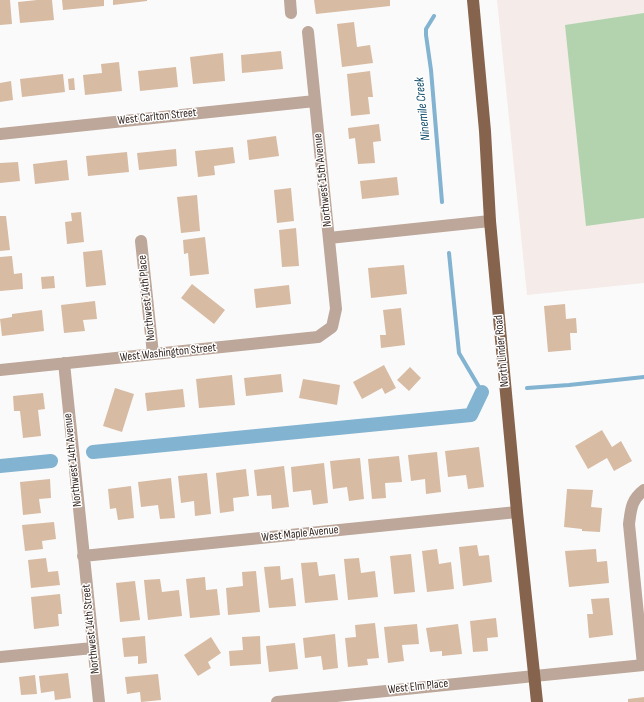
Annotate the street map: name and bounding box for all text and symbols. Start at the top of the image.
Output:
water label: Ninemile Creek [412,76,434,142]
street label: West Carlton Street [117,106,197,128]
street label: Northwest 15th Avenue [311,133,335,227]
street label: Northwest 14th Place [135,254,159,342]
street label: North Linder Road [492,314,512,388]
street label: West Washington Street [119,341,217,365]
street label: Northwest 14th Avenue [61,412,85,508]
street label: West Maple Avenue [261,523,339,545]
street label: Northwest 14th Street [79,583,103,675]
street label: West Elm Place [387,677,449,697]

